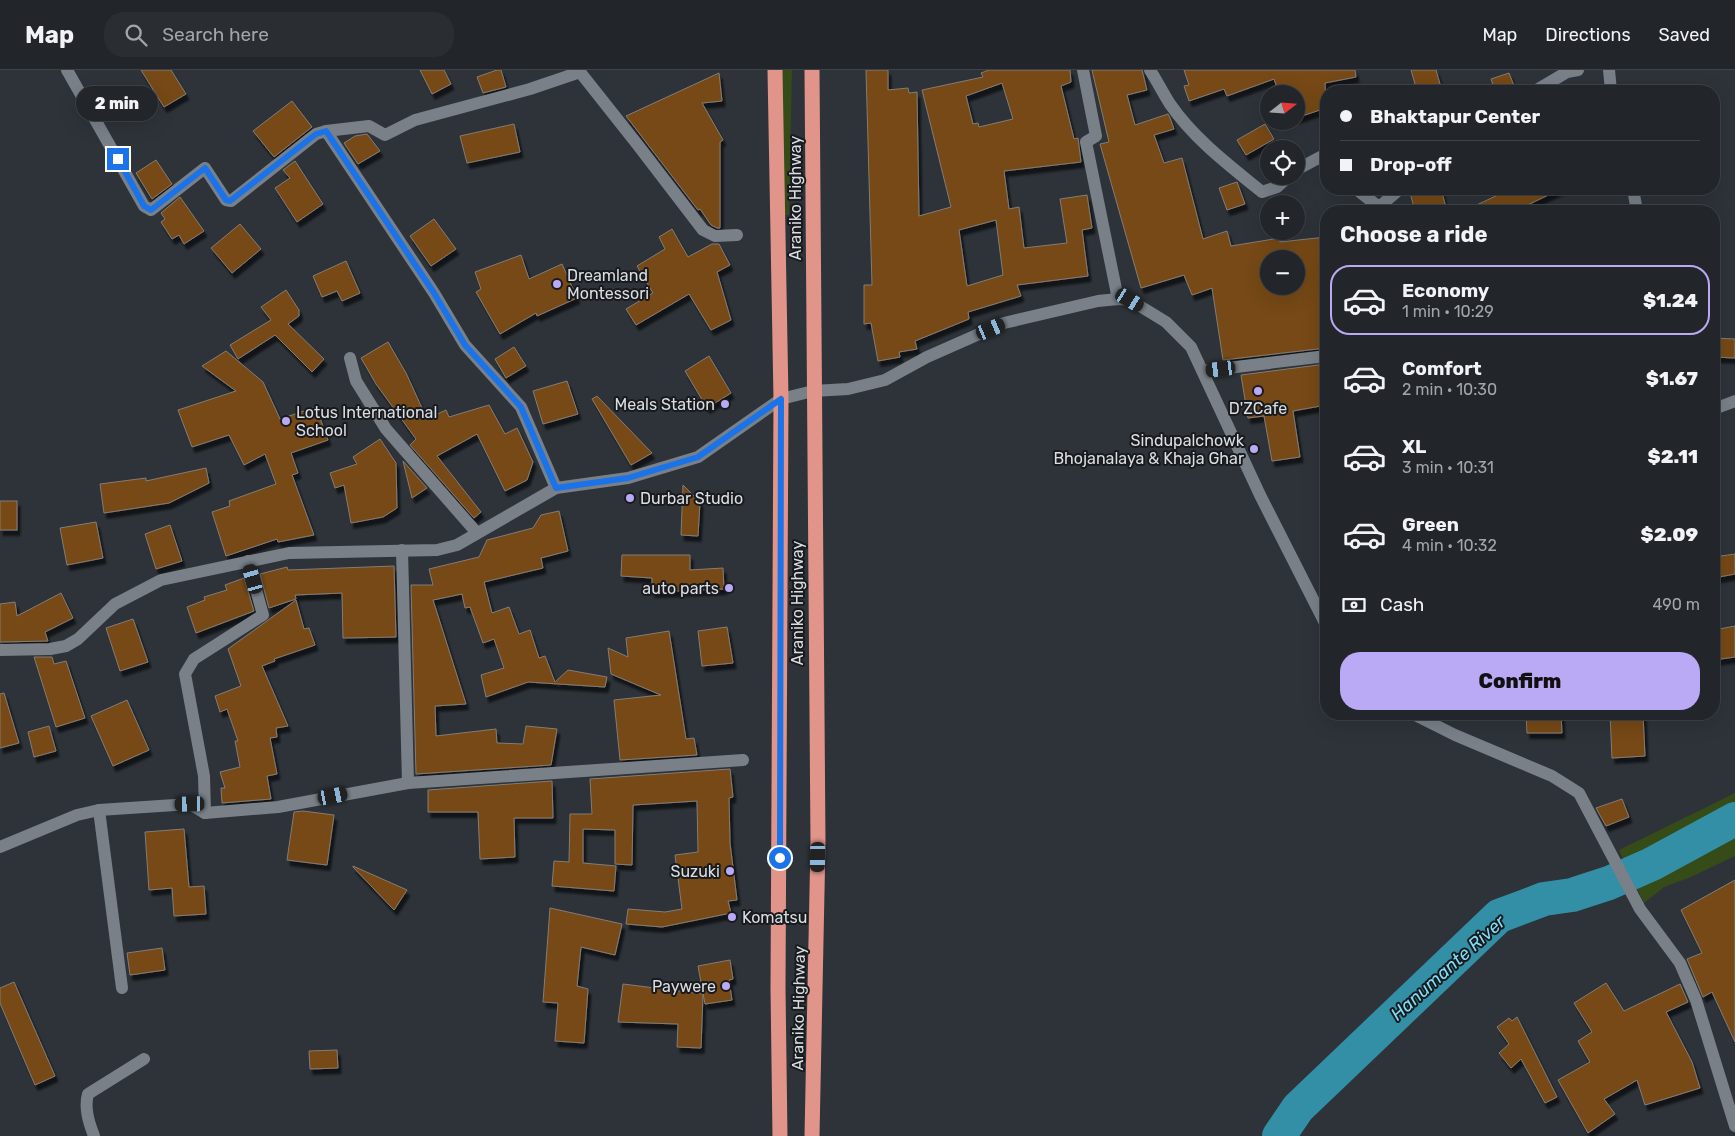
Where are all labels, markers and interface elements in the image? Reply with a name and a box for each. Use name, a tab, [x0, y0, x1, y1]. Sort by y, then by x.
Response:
search box	[104, 12, 454, 57]
text: Map	[25, 21, 74, 49]
icon: search	[122, 21, 150, 49]
text: Search here	[162, 23, 269, 46]
text: Map	[1482, 24, 1517, 46]
text: Directions	[1545, 24, 1631, 46]
text: Saved	[1659, 24, 1710, 46]
north arrow	[1260, 85, 1305, 130]
map controls	[1260, 85, 1305, 295]
callout: 2 min	[77, 87, 159, 122]
text: 2 min	[95, 94, 139, 113]
text: Bhaktapur Center	[1370, 105, 1540, 128]
street label: Araniko Highway	[786, 136, 805, 260]
button: locate	[1260, 140, 1305, 185]
route end	[107, 148, 129, 170]
text: Drop-off	[1370, 153, 1452, 176]
button: +	[1260, 195, 1305, 240]
text: Choose a ride	[1340, 221, 1487, 248]
button: −	[1260, 250, 1305, 295]
place label: Dreamland Montessori	[567, 266, 649, 303]
marker: Dreamland Montessori	[551, 278, 563, 290]
icon: car	[1342, 278, 1387, 323]
text: Economy	[1402, 279, 1489, 302]
car	[1113, 286, 1146, 314]
text: $1.24	[1643, 289, 1698, 312]
text: 1 min · 10:29	[1402, 302, 1494, 321]
car	[974, 316, 1007, 342]
icon: car	[1342, 356, 1387, 401]
text: Comfort	[1402, 357, 1482, 380]
car	[1205, 360, 1236, 378]
text: $1.67	[1646, 367, 1698, 390]
text: 2 min · 10:30	[1402, 380, 1497, 399]
marker: D'ZCafe	[1252, 385, 1264, 397]
place label: Meals Station	[615, 395, 715, 414]
marker: Meals Station	[719, 398, 731, 410]
place label: D'ZCafe	[1229, 399, 1287, 418]
place label: Lotus International School	[296, 403, 437, 440]
marker: Lotus International School	[280, 415, 292, 427]
place label: Sindupalchowk Bhojanalaya & Khaja Ghar	[1053, 431, 1245, 468]
icon: car	[1342, 434, 1387, 479]
text: XL	[1402, 435, 1426, 458]
marker: Sindupalchowk Bhojanalaya & Khaja Ghar	[1248, 443, 1260, 455]
text: $2.11	[1648, 445, 1698, 468]
text: 3 min · 10:31	[1402, 458, 1494, 477]
place label: Durbar Studio	[640, 489, 743, 508]
marker: Durbar Studio	[624, 492, 636, 504]
icon: car	[1342, 512, 1387, 557]
text: Green	[1402, 513, 1459, 536]
text: $2.09	[1641, 523, 1698, 546]
text: 4 min · 10:32	[1402, 536, 1497, 555]
street label: Araniko Highway	[788, 541, 807, 665]
car	[241, 563, 264, 595]
place label: auto parts	[642, 579, 719, 598]
marker: auto parts	[723, 582, 735, 594]
icon: cash	[1340, 591, 1368, 619]
text: Cash	[1380, 593, 1424, 616]
text: 490 m	[1652, 595, 1700, 614]
button: Confirm	[1340, 652, 1700, 710]
car	[316, 786, 349, 806]
car	[174, 796, 205, 812]
car	[810, 842, 825, 872]
route start	[769, 847, 791, 869]
place label: Suzuki	[671, 862, 720, 881]
marker: Suzuki	[724, 865, 736, 877]
place label: Komatsu	[742, 908, 807, 927]
water label: Hanumante River	[1386, 910, 1511, 1025]
marker: Komatsu	[726, 911, 738, 923]
street label: Araniko Highway	[788, 945, 809, 1070]
place label: Paywere	[652, 977, 716, 996]
marker: Paywere	[720, 980, 732, 992]

